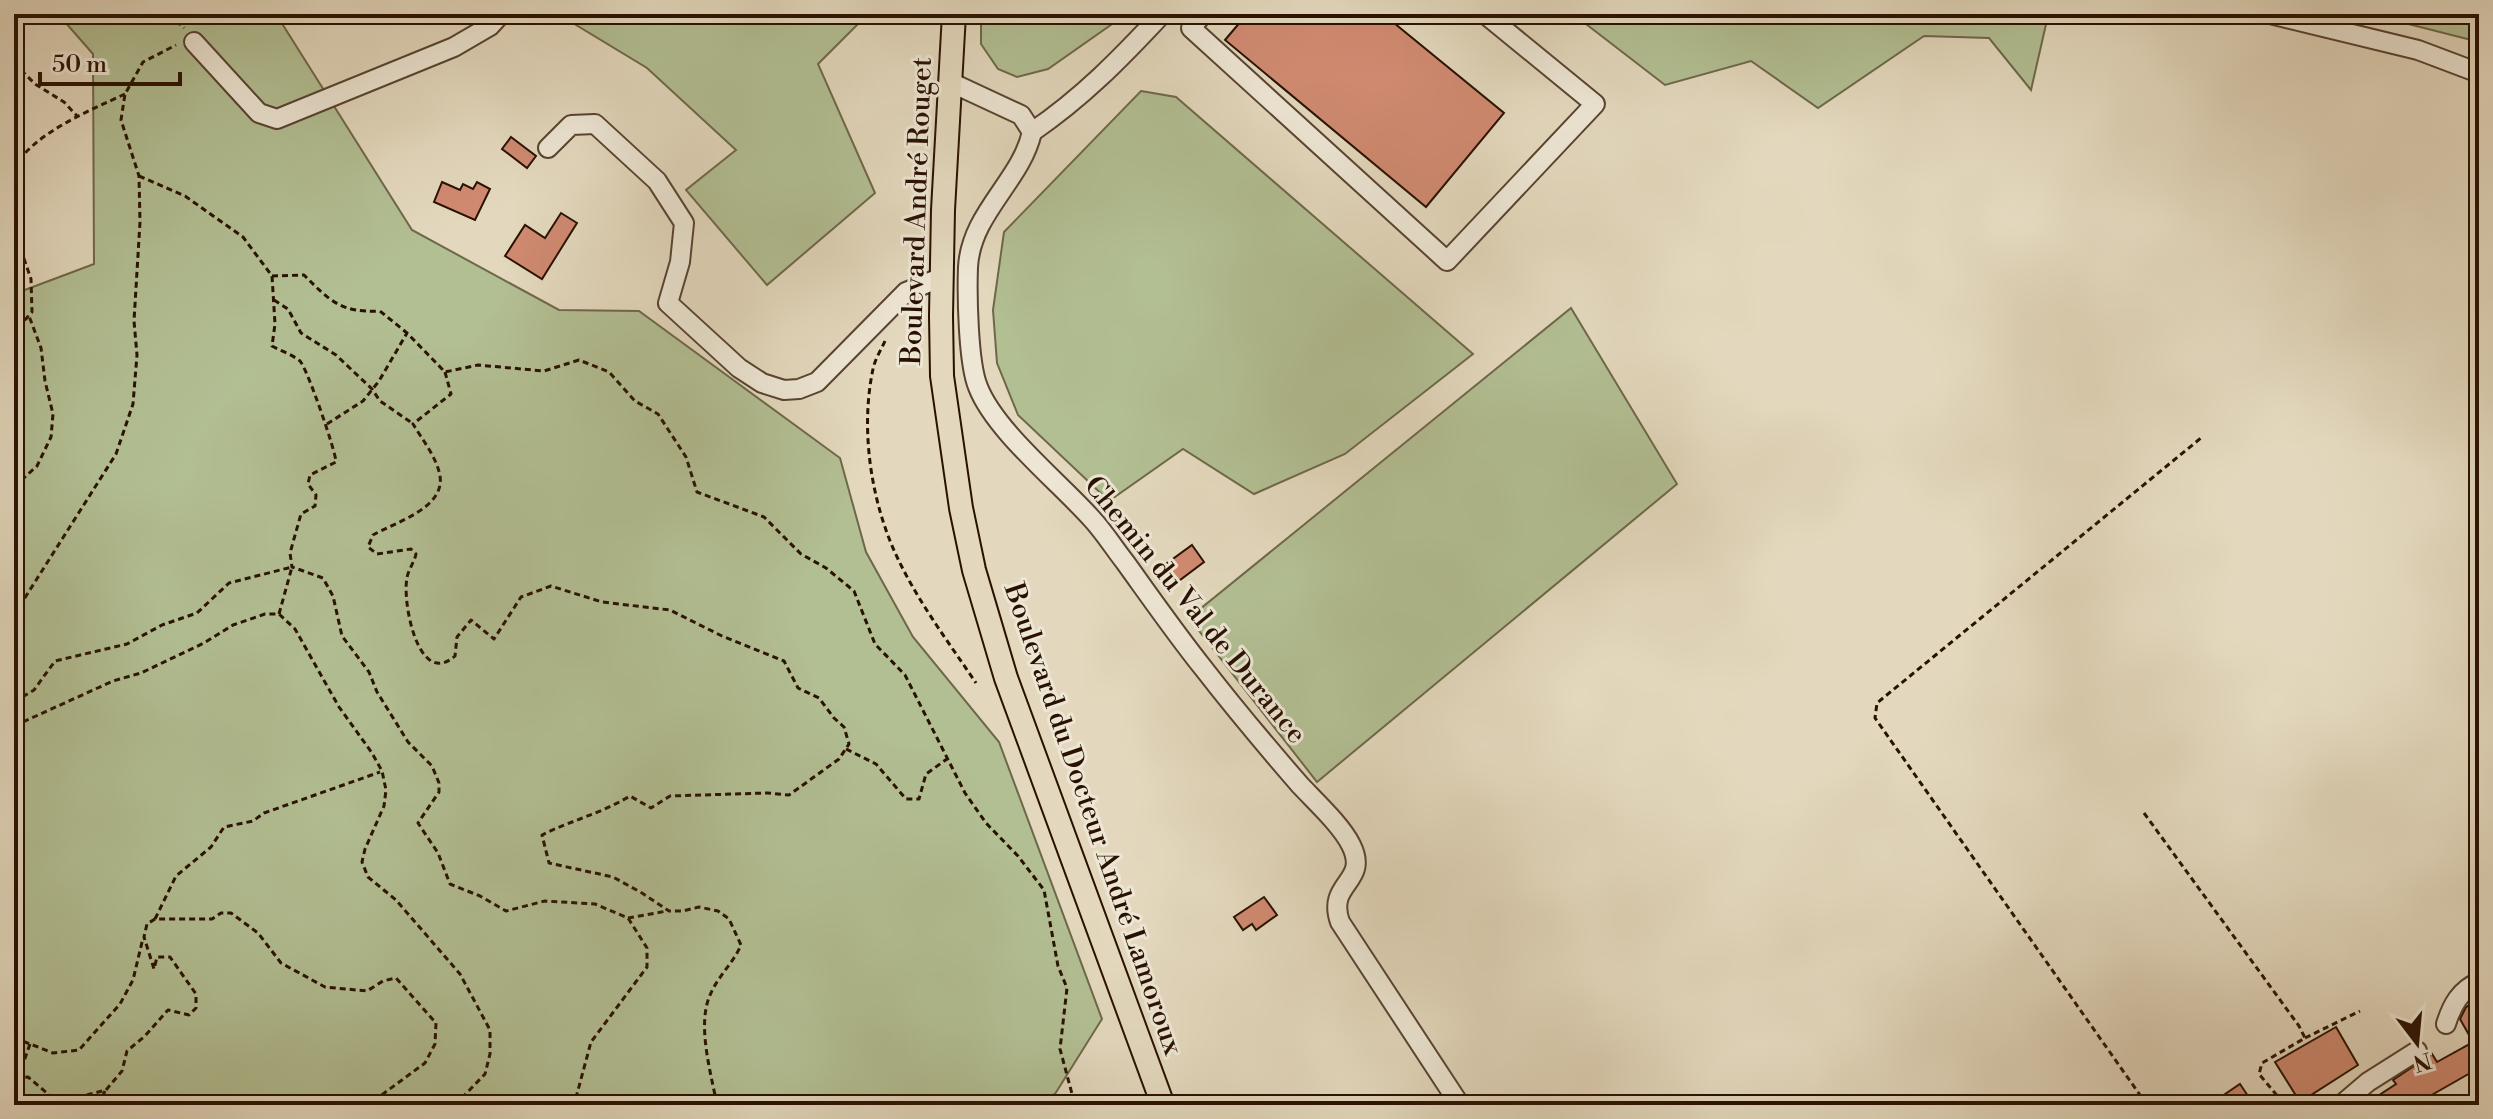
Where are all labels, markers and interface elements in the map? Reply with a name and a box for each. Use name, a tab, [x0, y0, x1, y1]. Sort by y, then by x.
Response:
scale bar	[40, 36, 180, 86]
text: 50 m	[52, 50, 107, 80]
street label: Boulevard André Rouget	[894, 56, 940, 366]
street label: Chemin du Val de Durance	[1076, 469, 1314, 751]
street label: Boulevard du Docteur André Lamoroux	[995, 578, 1191, 1060]
north arrow	[2377, 1003, 2457, 1083]
text: N	[2409, 1045, 2434, 1076]

